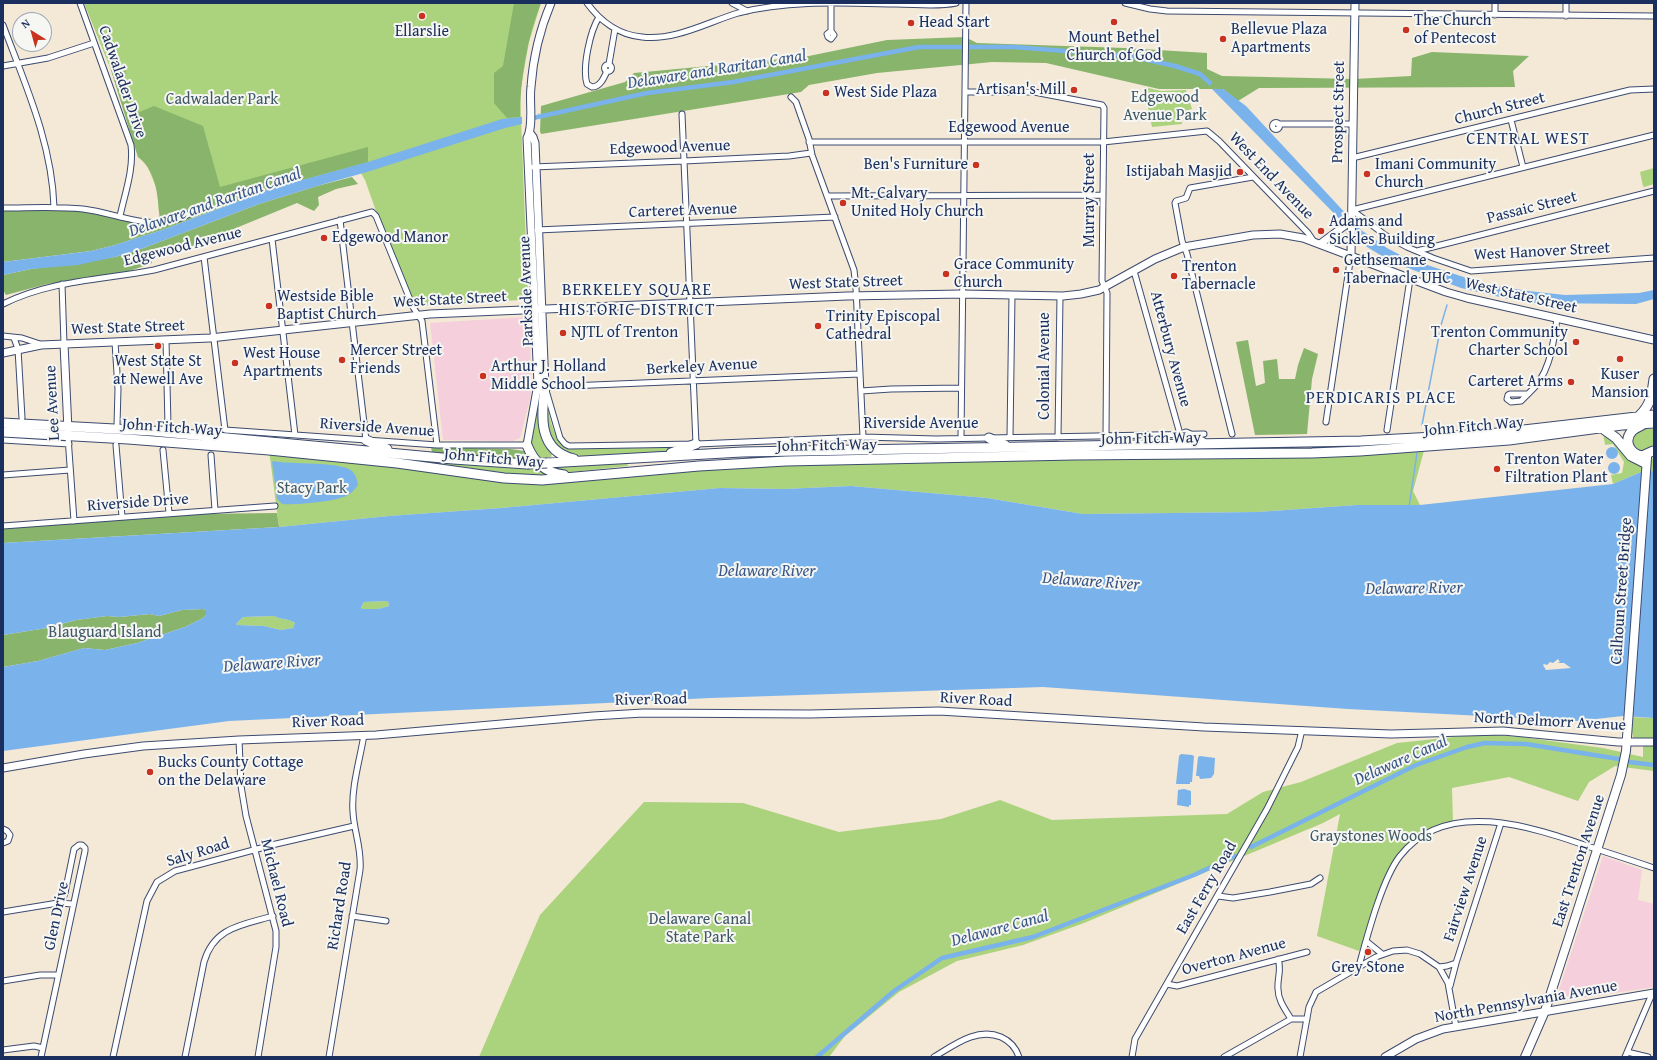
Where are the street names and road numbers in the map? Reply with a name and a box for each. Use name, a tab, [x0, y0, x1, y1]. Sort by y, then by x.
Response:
street label: Cadwalader Drive	[94, 23, 150, 141]
street label: Prospect Street	[1329, 61, 1349, 163]
street label: Church Street	[1453, 88, 1547, 130]
street label: Edgewood Avenue	[949, 118, 1069, 138]
street label: West End Avenue	[1224, 128, 1318, 224]
street label: Edgewood Avenue	[609, 136, 731, 160]
street label: Murray Street	[1080, 153, 1100, 247]
street label: Passaic Street	[1485, 188, 1579, 228]
street label: Carteret Avenue	[629, 200, 737, 222]
street label: Edgewood Avenue	[122, 223, 244, 271]
street label: Parkside Avenue	[515, 235, 539, 347]
street label: West Hanover Street	[1473, 239, 1611, 265]
street label: West State Street	[789, 271, 903, 295]
street label: West State Street	[1463, 274, 1579, 318]
street label: West State Street	[392, 287, 508, 313]
street label: Atterbury Avenue	[1145, 289, 1195, 409]
street label: Colonial Avenue	[1035, 312, 1055, 420]
street label: West State Street	[71, 316, 185, 340]
street label: Berkeley Avenue	[646, 355, 758, 379]
street label: Lee Avenue	[41, 365, 65, 441]
street label: John Fitch Way	[1423, 413, 1525, 441]
street label: Riverside Avenue	[319, 414, 435, 442]
street label: Riverside Avenue	[864, 414, 978, 434]
street label: John Fitch Way	[121, 415, 223, 441]
street label: John Fitch Way	[1101, 429, 1201, 449]
street label: John Fitch Way	[777, 436, 877, 456]
street label: John Fitch Way	[443, 445, 545, 473]
street label: Riverside Drive	[87, 490, 189, 516]
street label: Calhoun Street Bridge	[1607, 517, 1637, 665]
street label: River Road	[939, 689, 1013, 711]
street label: River Road	[615, 690, 687, 710]
street label: North Delmorr Avenue	[1474, 708, 1626, 736]
street label: River Road	[291, 711, 365, 733]
street label: East Trenton Avenue	[1548, 792, 1610, 930]
street label: Saly Road	[164, 834, 232, 872]
street label: Fairview Avenue	[1440, 834, 1492, 944]
street label: Michael Road	[256, 837, 296, 929]
street label: East Ferry Road	[1173, 838, 1241, 938]
street label: Richard Road	[324, 861, 356, 951]
street label: Glen Drive	[40, 880, 74, 952]
street label: Overton Avenue	[1180, 934, 1288, 980]
street label: North Pennsylvania Avenue	[1433, 976, 1619, 1028]

